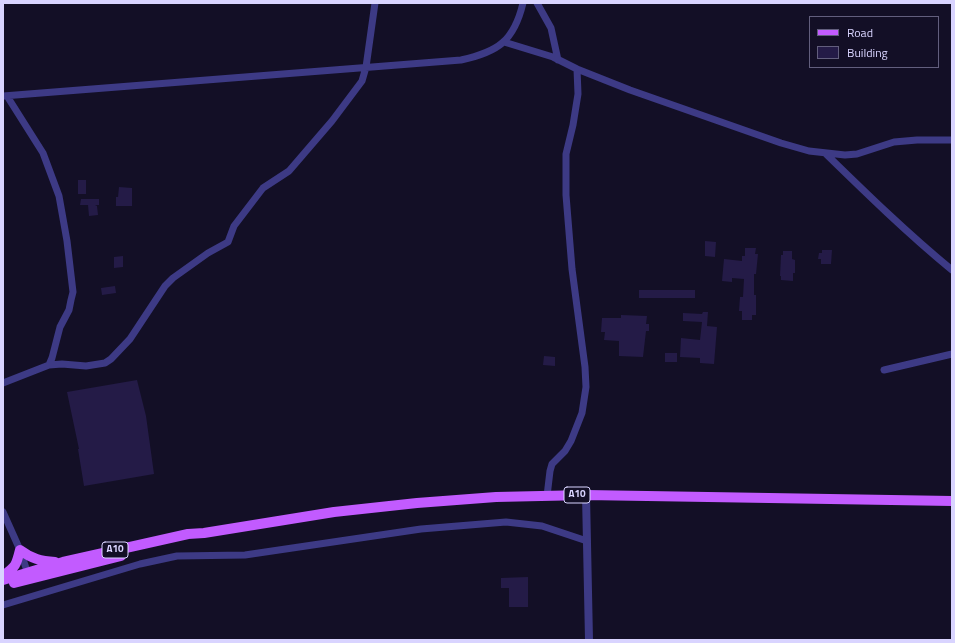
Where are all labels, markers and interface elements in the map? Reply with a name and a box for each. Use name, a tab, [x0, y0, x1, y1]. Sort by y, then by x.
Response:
legend	[809, 16, 939, 68]
text: Road	[847, 23, 873, 42]
text: Building	[847, 43, 888, 62]
road number: A10	[564, 487, 590, 503]
road number: A10	[102, 542, 128, 558]

